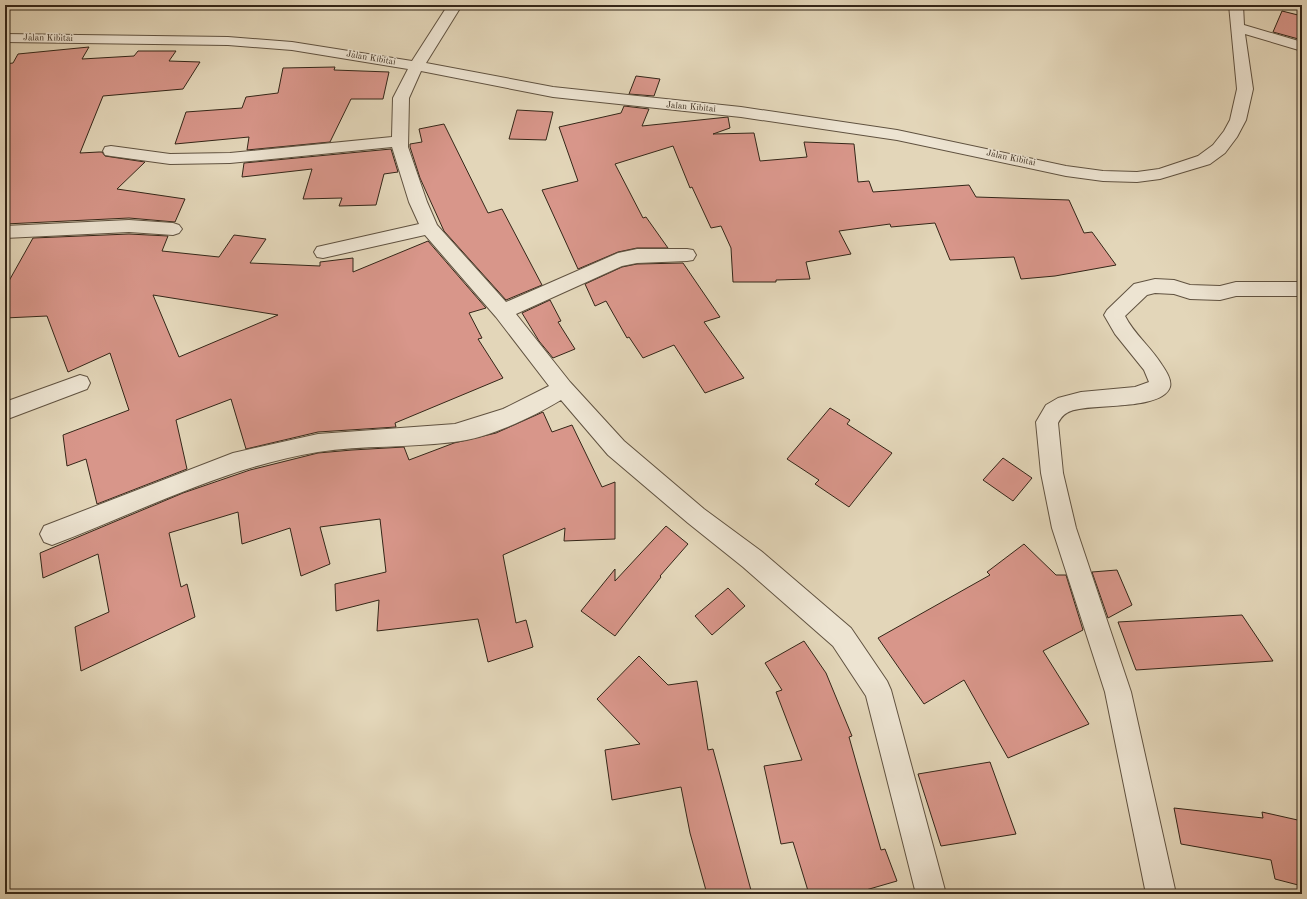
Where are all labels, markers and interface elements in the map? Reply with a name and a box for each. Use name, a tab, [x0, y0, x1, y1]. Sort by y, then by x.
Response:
street label: Jalan Kibitai	[23, 33, 74, 43]
street label: Jalan Kibitai	[346, 49, 397, 67]
street label: Jalan Kibitai	[666, 100, 717, 114]
street label: Jalan Kibitai	[986, 148, 1037, 168]

